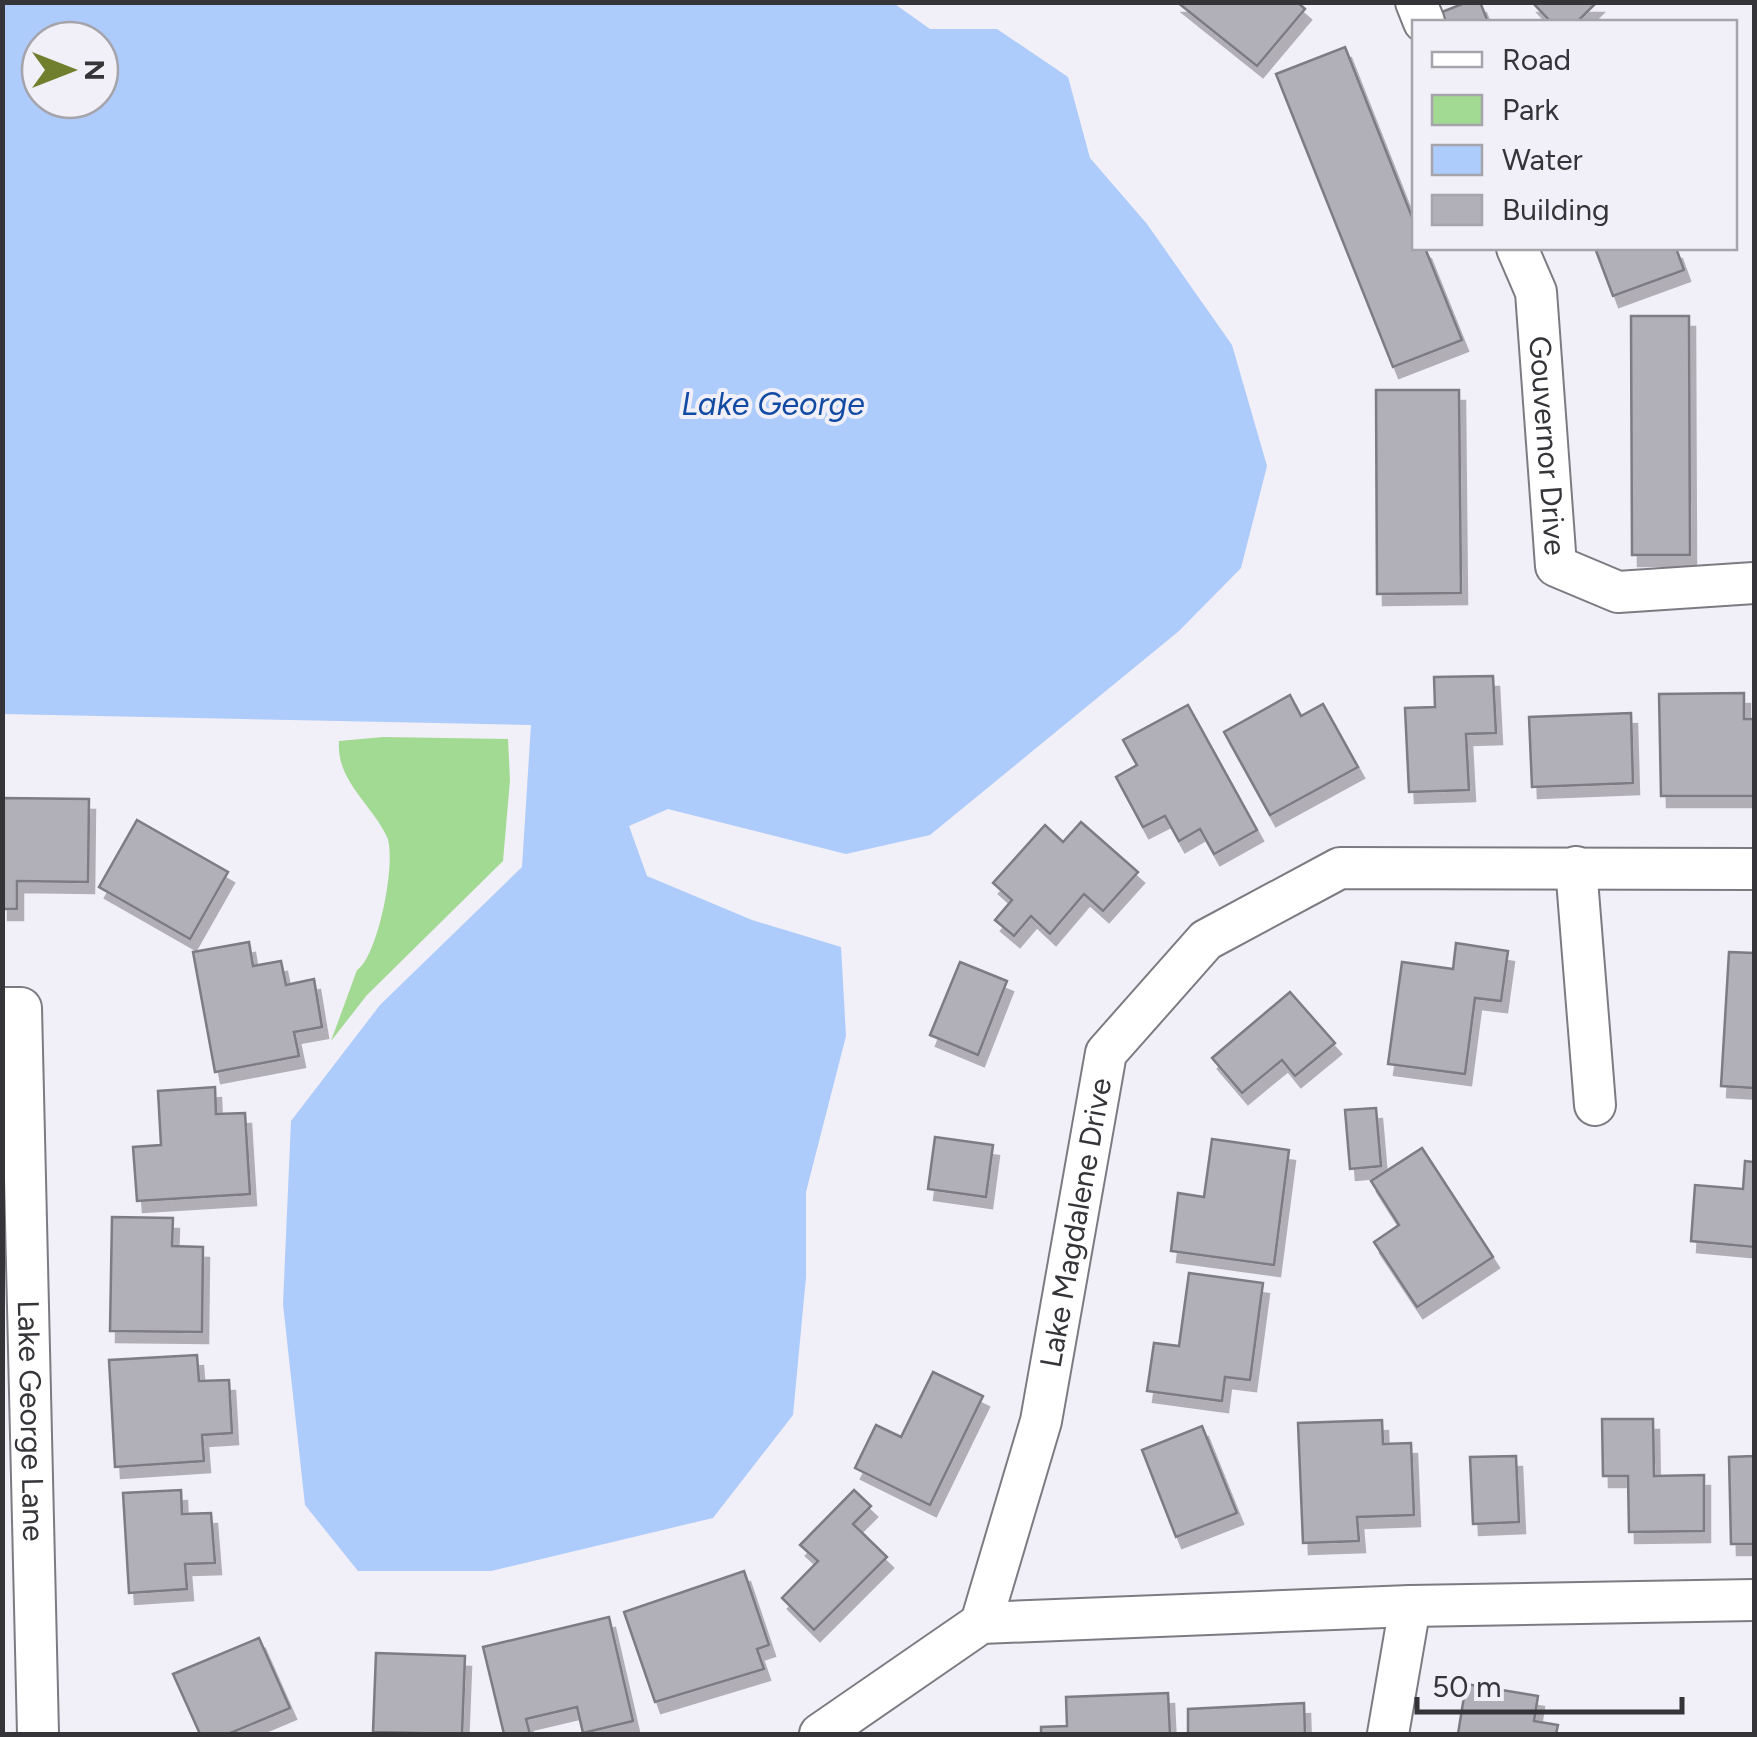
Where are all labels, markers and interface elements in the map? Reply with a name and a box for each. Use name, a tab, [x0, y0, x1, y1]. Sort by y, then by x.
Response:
north arrow	[20, 20, 120, 120]
legend	[1412, 20, 1737, 250]
text: Road	[1502, 41, 1571, 78]
text: N	[78, 59, 112, 81]
text: Park	[1502, 91, 1560, 128]
text: Water	[1502, 141, 1583, 178]
text: Building	[1502, 191, 1610, 228]
street label: Gouvernor Drive	[1521, 335, 1574, 557]
water label: Lake George	[681, 385, 865, 423]
street label: Lake Magdalene Drive	[1032, 1075, 1119, 1370]
street label: Lake George Lane	[10, 1300, 52, 1542]
scale bar	[1417, 1652, 1682, 1714]
text: 50 m	[1432, 1668, 1501, 1705]

